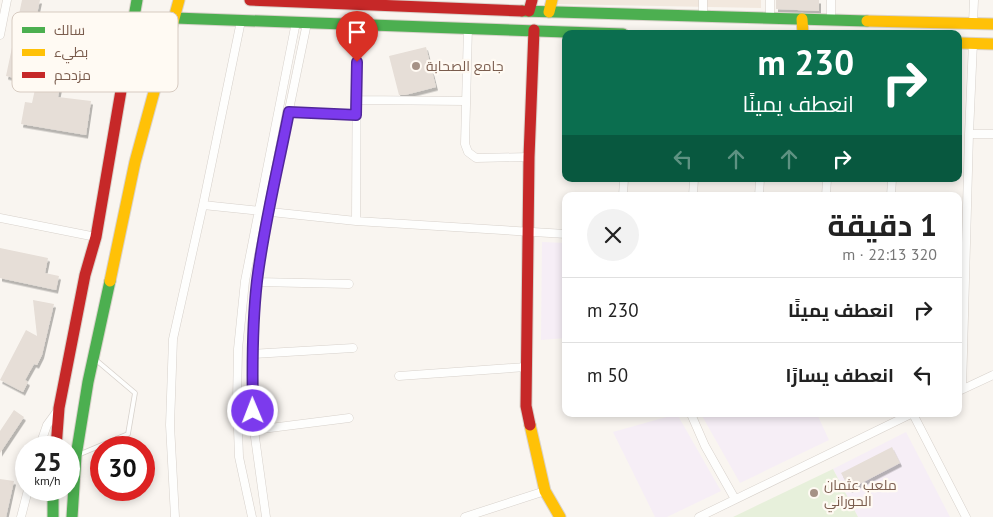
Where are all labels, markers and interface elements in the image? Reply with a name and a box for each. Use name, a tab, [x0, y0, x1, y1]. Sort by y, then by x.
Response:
pin	[336, 11, 378, 62]
legend	[12, 12, 178, 92]
icon: arrive	[343, 18, 371, 46]
text: سالك	[54, 21, 85, 39]
text: 230 m	[757, 39, 854, 85]
text: بطيء	[54, 43, 88, 64]
icon: right	[872, 50, 937, 115]
place label: جامع الصحابة	[426, 57, 503, 75]
marker: جامع الصحابة	[410, 60, 422, 72]
text: مزدحم	[54, 66, 91, 85]
text: انعطف يمينًا	[743, 90, 854, 118]
icon: left	[669, 145, 697, 173]
icon: ahead	[722, 145, 750, 173]
icon: ahead	[775, 145, 803, 173]
icon: right	[828, 145, 856, 173]
text: 1 دقيقة	[828, 205, 937, 244]
button: close	[587, 209, 639, 261]
text: 320 m · 22:13	[842, 244, 937, 264]
icon: right	[909, 296, 937, 324]
text: 230 m	[587, 298, 639, 322]
text: انعطف يمينًا	[788, 298, 894, 322]
icon: left	[909, 361, 937, 389]
text: 50 m	[587, 363, 628, 387]
text: انعطف يسارًا	[786, 363, 894, 387]
position arrow	[226, 384, 278, 436]
speed limit sign: 30	[90, 436, 155, 501]
text: 25	[33, 446, 62, 478]
text: km/h	[34, 473, 61, 488]
place label: ملعب عثمان الحوراني	[824, 476, 897, 513]
marker: ملعب عثمان الحوراني	[808, 487, 820, 499]

